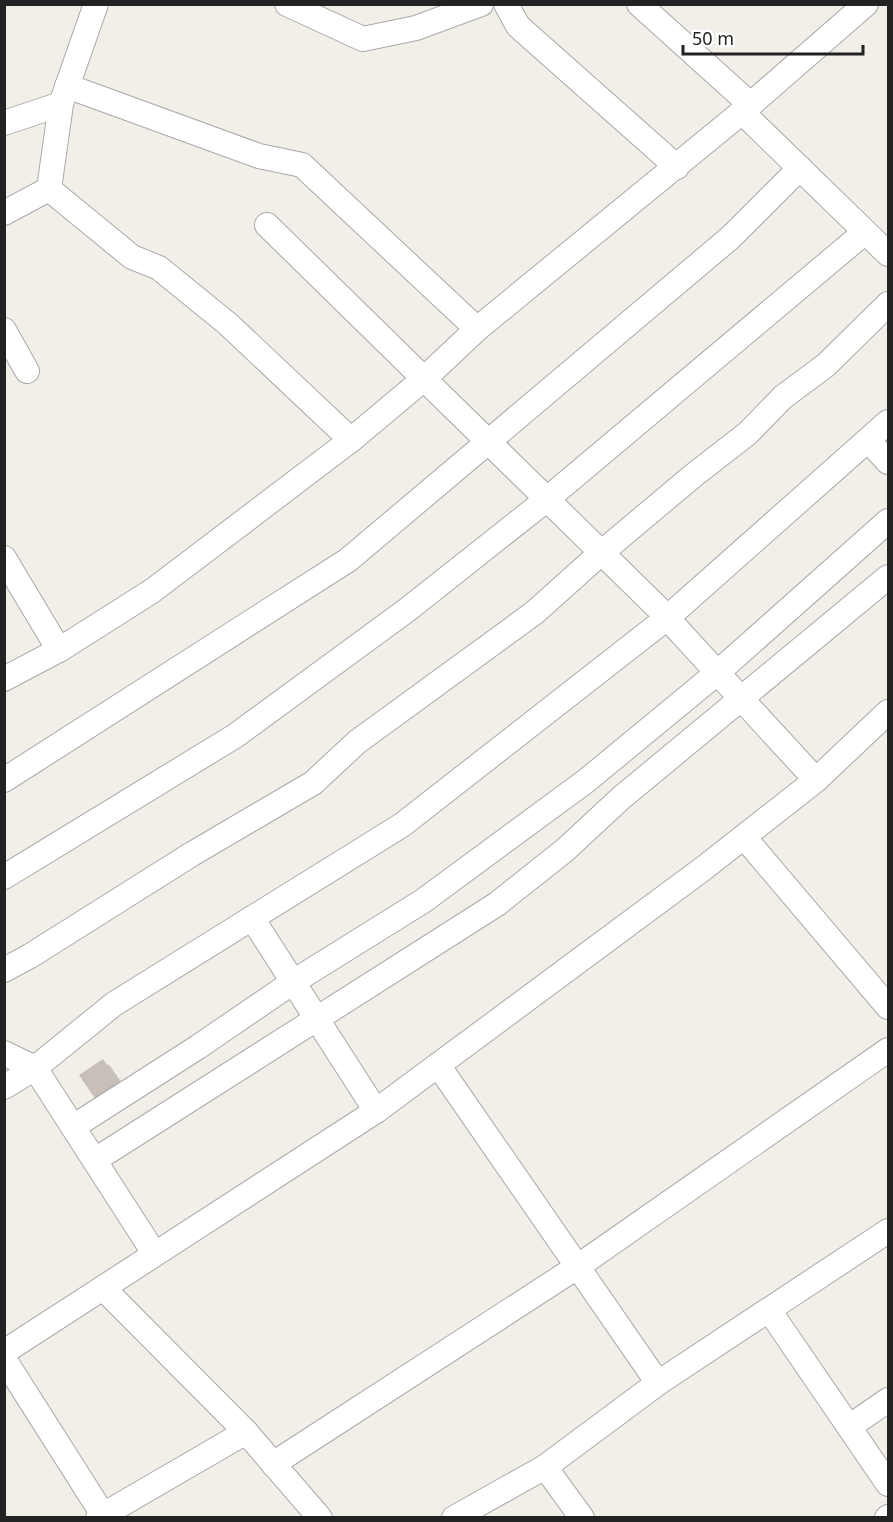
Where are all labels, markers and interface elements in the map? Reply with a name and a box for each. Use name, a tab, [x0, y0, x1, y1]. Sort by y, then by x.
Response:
scale bar	[683, 18, 863, 56]
text: 50 m	[692, 26, 734, 50]

